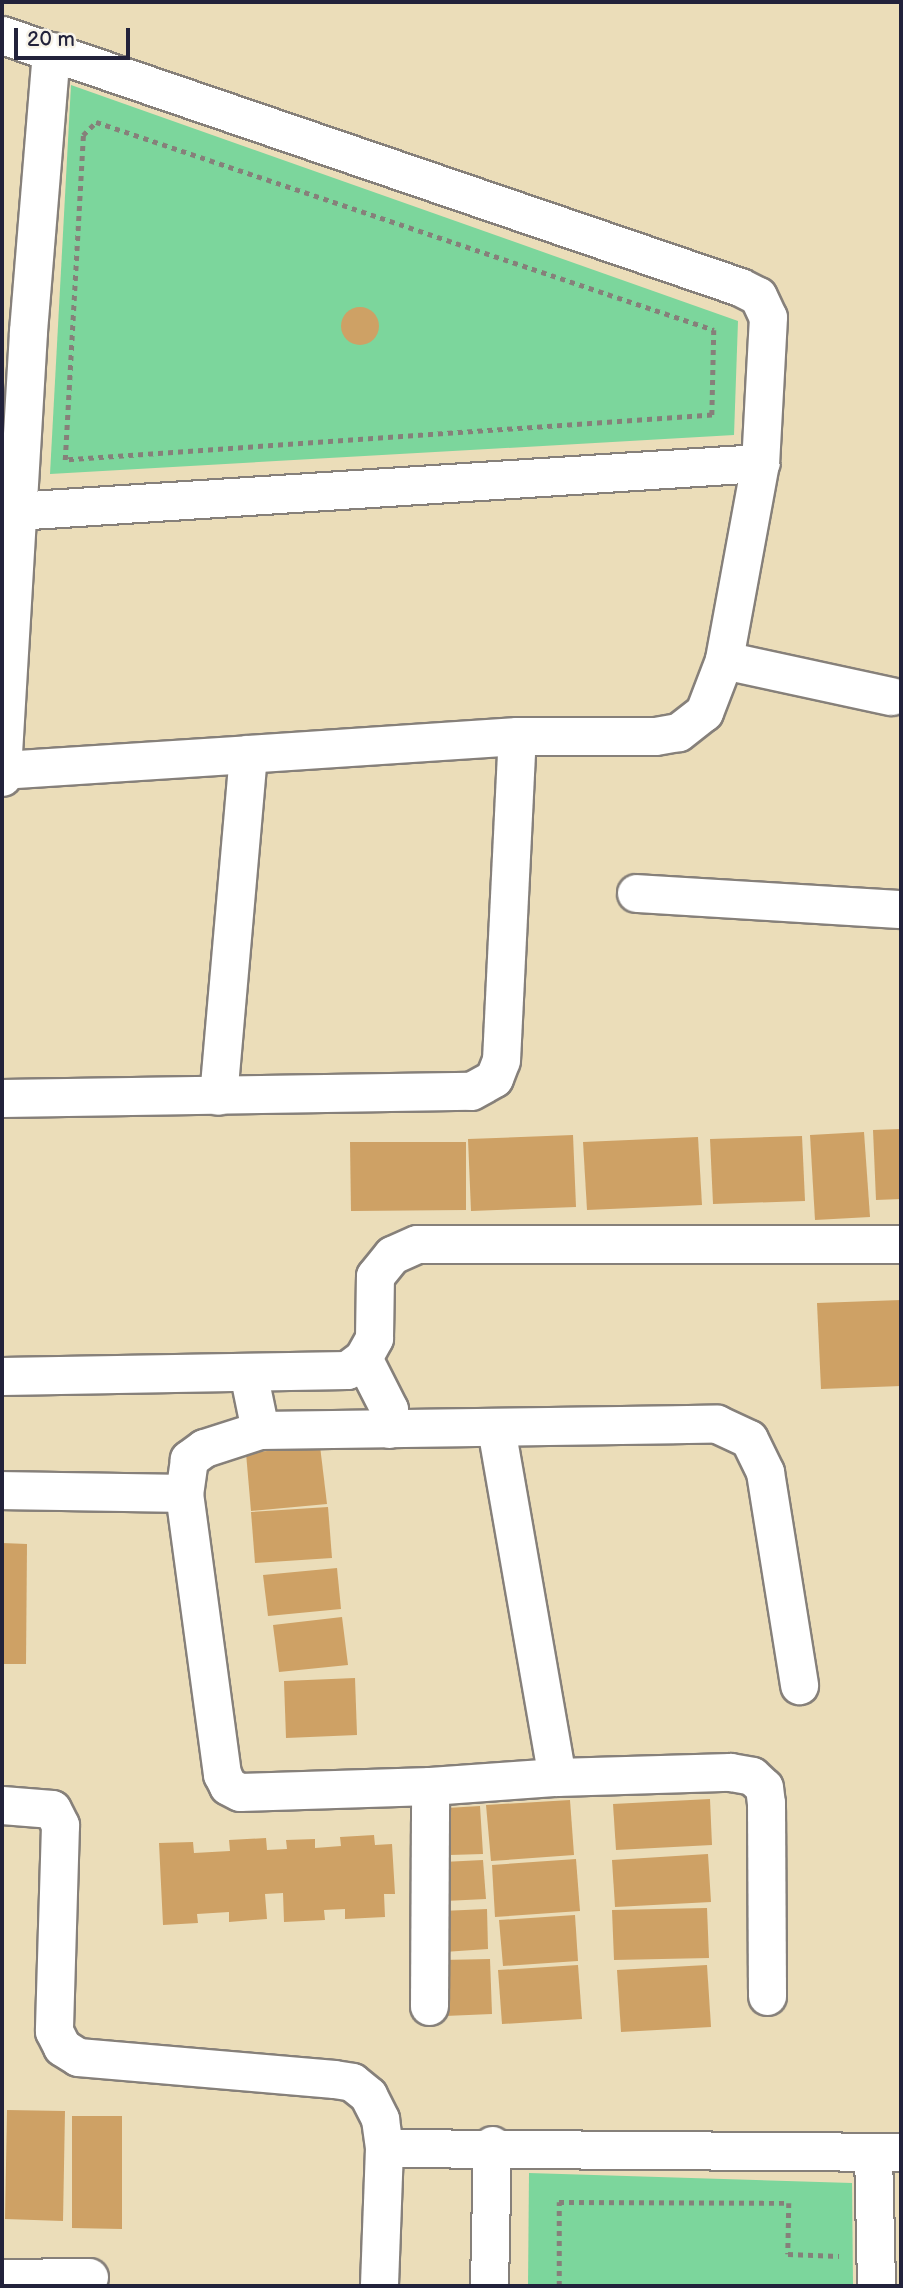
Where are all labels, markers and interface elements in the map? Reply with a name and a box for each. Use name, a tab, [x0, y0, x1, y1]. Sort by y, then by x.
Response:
scale bar	[18, 14, 133, 58]
text: 20 m	[27, 27, 75, 52]

